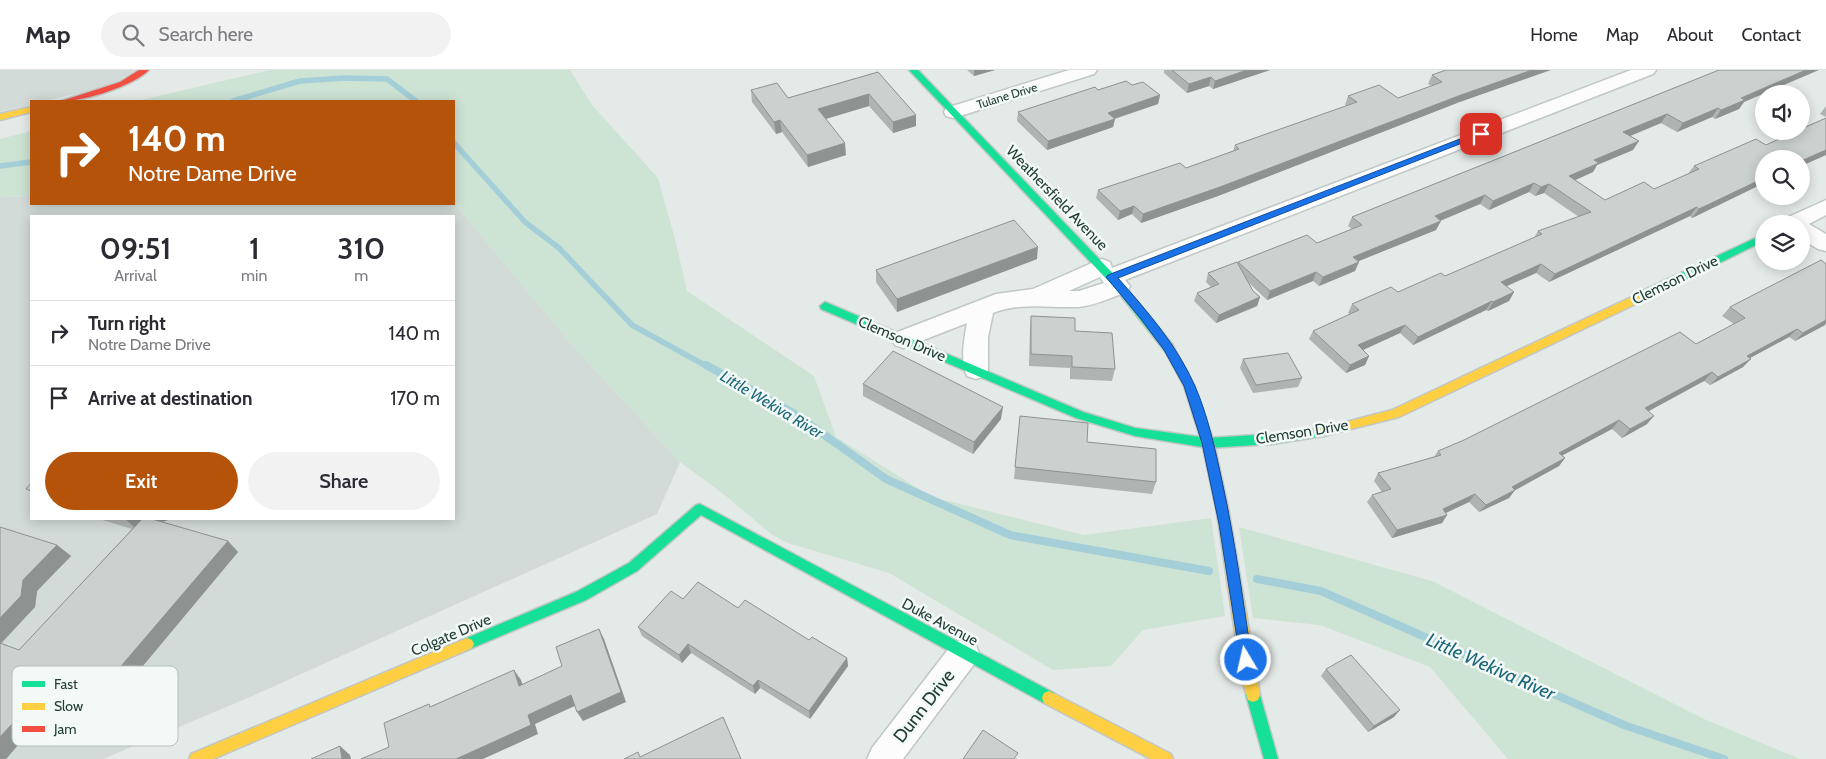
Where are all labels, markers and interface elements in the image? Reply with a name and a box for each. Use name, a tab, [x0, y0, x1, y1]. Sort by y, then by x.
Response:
search box	[101, 12, 451, 57]
text: Map	[25, 20, 71, 49]
icon: search	[119, 21, 147, 49]
text: Search here	[159, 23, 253, 46]
text: Home	[1530, 24, 1578, 46]
text: Map	[1606, 24, 1639, 46]
text: About	[1667, 24, 1713, 46]
text: Contact	[1741, 24, 1801, 46]
street label: Tulane Drive	[975, 79, 1039, 112]
map controls	[1755, 85, 1810, 270]
button: sound	[1755, 85, 1810, 140]
pin	[1460, 113, 1502, 155]
text: 140 m	[128, 117, 226, 160]
icon: right	[45, 120, 110, 185]
icon: arrive	[1467, 120, 1495, 148]
street label: Weathersfield Avenue	[1002, 142, 1112, 254]
button: search	[1755, 150, 1810, 205]
text: Notre Dame Drive	[128, 160, 297, 187]
button: layers	[1755, 215, 1810, 270]
text: 09:51	[100, 230, 171, 267]
text: 1	[249, 230, 259, 267]
text: 310	[337, 230, 385, 267]
street label: Clemson Drive	[1629, 251, 1721, 309]
text: Arrival	[114, 266, 157, 285]
text: min	[241, 266, 267, 285]
text: m	[354, 266, 368, 285]
text: Turn right	[88, 312, 166, 335]
street label: Clemson Drive	[855, 312, 949, 366]
icon: right	[45, 319, 73, 347]
text: 140 m	[389, 322, 440, 345]
text: Notre Dame Drive	[88, 335, 211, 354]
water label: Little Wekiva River	[717, 366, 827, 443]
icon: arrive	[45, 384, 73, 412]
text: Arrive at destination	[88, 387, 252, 410]
text: 170 m	[390, 387, 440, 410]
street label: Clemson Drive	[1254, 416, 1350, 448]
button: Exit	[45, 452, 238, 510]
button: Share	[248, 452, 440, 510]
street label: Duke Avenue	[899, 594, 981, 650]
street label: Colgate Drive	[408, 610, 494, 660]
water label: Little Wekiva River	[1423, 628, 1560, 706]
position arrow	[1219, 633, 1271, 685]
street label: Dunn Drive	[889, 665, 959, 747]
legend	[12, 666, 178, 746]
text: Fast	[54, 675, 78, 693]
text: Slow	[54, 697, 83, 715]
text: Jam	[53, 720, 76, 738]

